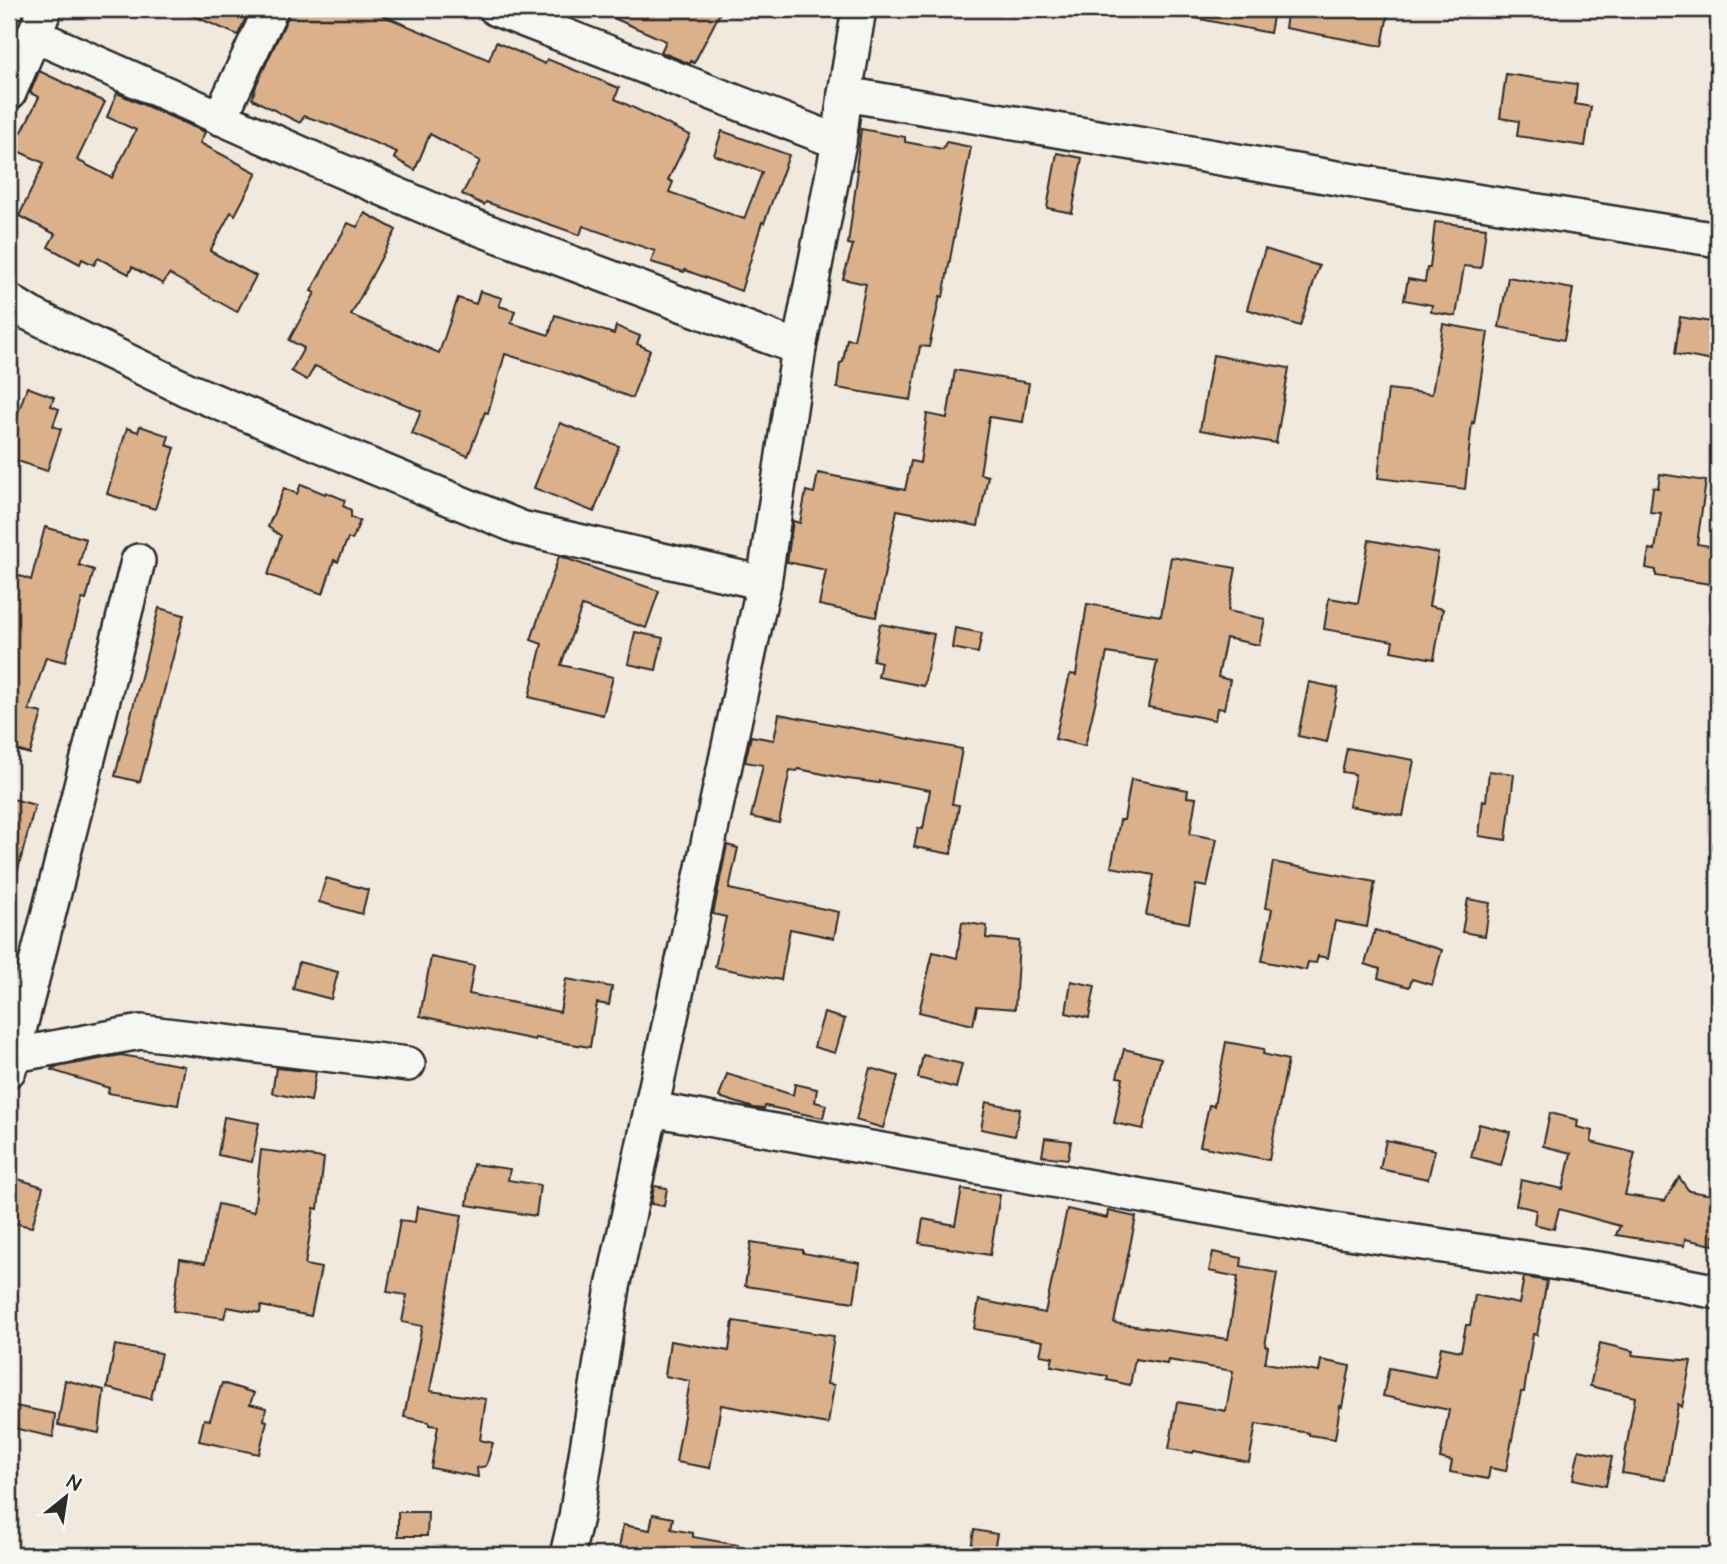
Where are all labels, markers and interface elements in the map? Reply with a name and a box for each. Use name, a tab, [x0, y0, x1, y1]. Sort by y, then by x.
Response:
north arrow	[32, 1462, 102, 1532]
text: N	[62, 1469, 86, 1498]

